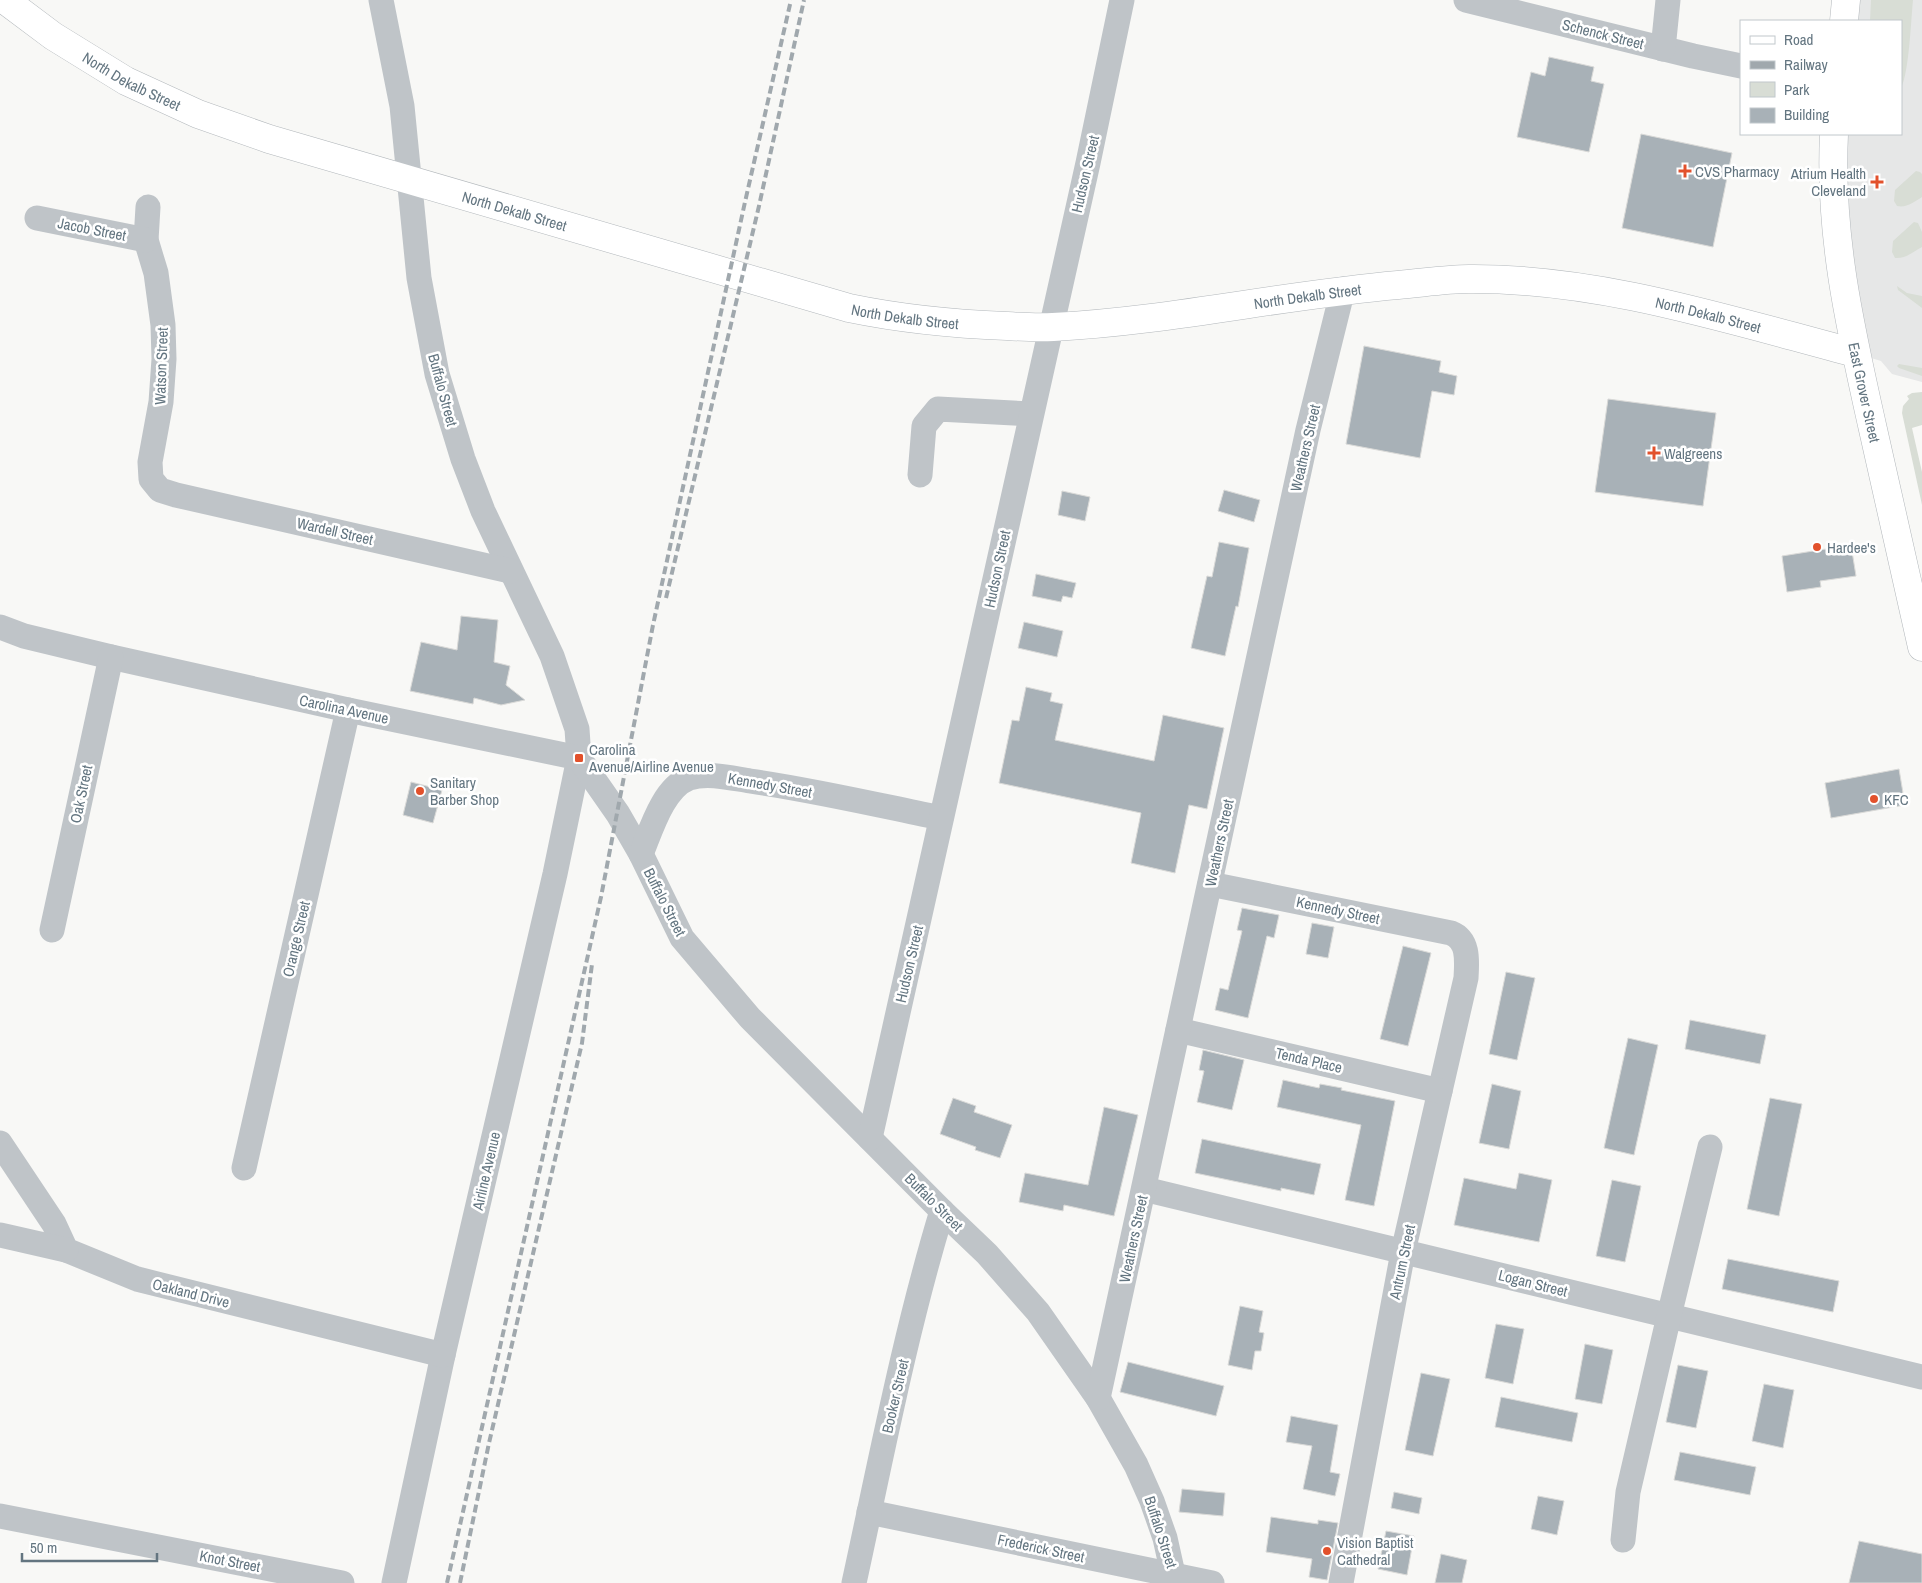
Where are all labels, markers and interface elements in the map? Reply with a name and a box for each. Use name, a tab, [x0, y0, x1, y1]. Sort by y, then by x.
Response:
street label: Schenck Street	[1560, 14, 1647, 54]
legend	[1740, 20, 1902, 135]
text: Road	[1784, 29, 1813, 50]
street label: North Dekalb Street	[79, 46, 185, 115]
text: Railway	[1784, 54, 1829, 75]
text: Park	[1784, 79, 1810, 100]
text: Building	[1784, 104, 1829, 125]
street label: Hudson Street	[1066, 133, 1104, 215]
place label: CVS Pharmacy	[1695, 161, 1780, 182]
place label: Atrium Health Cleveland	[1790, 163, 1866, 201]
marker: CVS Pharmacy	[1679, 165, 1691, 177]
marker: Atrium Health Cleveland	[1870, 175, 1884, 189]
street label: North Dekalb Street	[460, 185, 570, 236]
street label: Jacob Street	[56, 212, 128, 246]
street label: North Dekalb Street	[1252, 278, 1363, 314]
street label: North Dekalb Street	[1653, 291, 1764, 338]
street label: North Dekalb Street	[850, 298, 960, 334]
street label: Watson Street	[149, 326, 173, 405]
street label: East Grover Street	[1844, 340, 1886, 445]
street label: Buffalo Street	[423, 351, 463, 429]
street label: Weathers Street	[1285, 402, 1325, 494]
place label: Walgreens	[1664, 443, 1722, 464]
marker: Walgreens	[1648, 447, 1660, 459]
street label: Wardell Street	[295, 512, 376, 550]
street label: Hudson Street	[979, 528, 1016, 610]
place label: Hardee's	[1827, 537, 1876, 558]
marker: Hardee's	[1811, 541, 1823, 553]
street label: Carolina Avenue	[297, 689, 391, 729]
place label: Carolina Avenue/Airline Avenue	[588, 739, 714, 777]
marker: Carolina Avenue/Airline Avenue	[573, 752, 585, 764]
street label: Oak Street	[65, 762, 98, 825]
street label: Kennedy Street	[726, 767, 814, 803]
place label: Sanitary Barber Shop	[430, 772, 499, 810]
marker: Sanitary Barber Shop	[414, 785, 426, 797]
place label: KFC	[1884, 789, 1909, 810]
marker: KFC	[1868, 793, 1880, 805]
street label: Weathers Street	[1200, 797, 1239, 889]
street label: Buffalo Street	[639, 864, 691, 940]
street label: Kennedy Street	[1294, 891, 1382, 929]
street label: Orange Street	[277, 898, 315, 979]
street label: Hudson Street	[890, 923, 928, 1005]
street label: Tenda Place	[1274, 1042, 1344, 1078]
street label: Airline Avenue	[467, 1130, 505, 1213]
street label: Buffalo Street	[900, 1168, 968, 1236]
street label: Weathers Street	[1114, 1193, 1153, 1285]
street label: Antrum Street	[1384, 1222, 1420, 1302]
street label: Logan Street	[1496, 1264, 1570, 1302]
street label: Oakland Drive	[150, 1273, 232, 1313]
street label: Booker Street	[876, 1356, 914, 1435]
street label: Buffalo Street	[1140, 1493, 1183, 1571]
street label: Frederick Street	[996, 1529, 1087, 1568]
scale bar	[22, 1530, 158, 1562]
place label: Vision Baptist Cathedral	[1337, 1532, 1414, 1570]
text: 50 m	[30, 1537, 57, 1558]
street label: Knot Street	[198, 1545, 263, 1577]
marker: Vision Baptist Cathedral	[1321, 1545, 1333, 1557]

